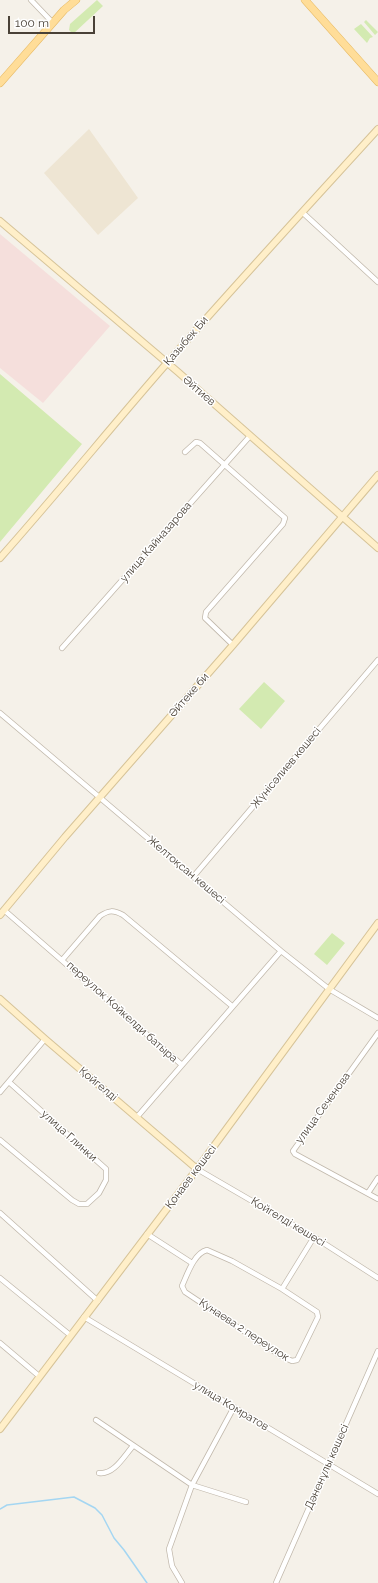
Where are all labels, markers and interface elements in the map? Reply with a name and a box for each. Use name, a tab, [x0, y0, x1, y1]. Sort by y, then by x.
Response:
scale bar	[10, 8, 97, 34]
text: 100 m	[15, 16, 49, 30]
street label: Қазыбек Би	[161, 314, 211, 368]
street label: Әйтиев	[180, 373, 218, 409]
street label: улица Кайназарова	[118, 499, 194, 585]
street label: Әйтеке би	[166, 670, 212, 720]
street label: Жүнісәлиев көшесі	[248, 725, 324, 811]
street label: Желтоқсан көшесі	[144, 834, 228, 906]
street label: переулок Койкелди батыра	[64, 959, 180, 1065]
street label: Қойгелді	[76, 1064, 120, 1104]
street label: улица Сеченова	[293, 1070, 353, 1146]
street label: улица Глинки	[38, 1107, 100, 1165]
street label: Қонаев көшесі	[163, 1142, 219, 1212]
street label: Қойгелді көшесі	[248, 1195, 328, 1249]
street label: Кунаева 2 переулок	[196, 1296, 292, 1364]
street label: улица Комратов	[191, 1378, 271, 1434]
street label: Дәненұлы көшесі	[302, 1422, 352, 1512]

